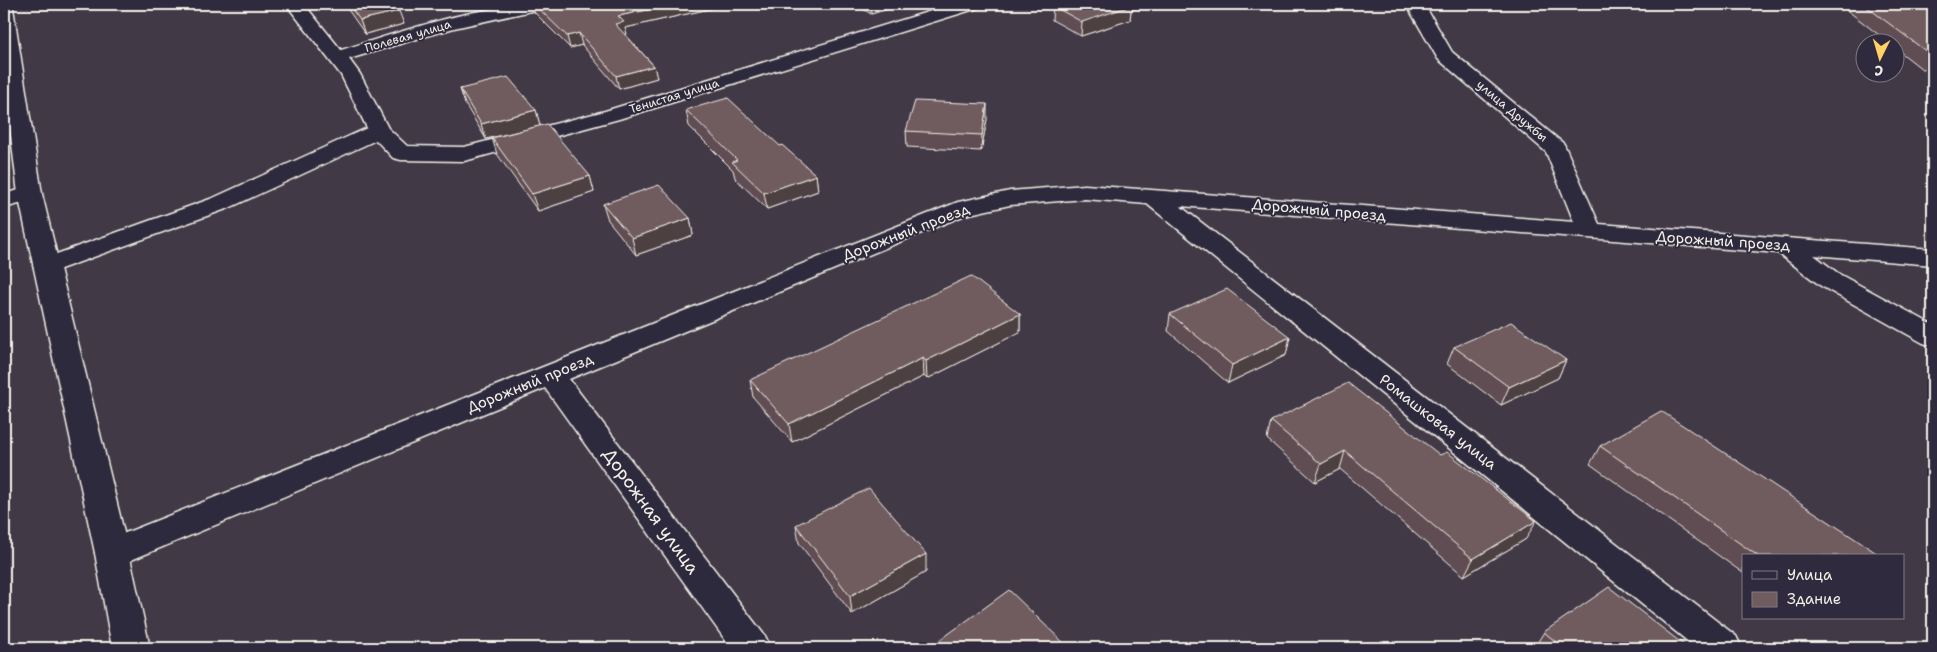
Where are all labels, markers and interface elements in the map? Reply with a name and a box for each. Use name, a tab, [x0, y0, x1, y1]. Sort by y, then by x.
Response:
street label: Полевая улица	[363, 16, 454, 56]
north arrow	[1854, 32, 1904, 82]
text: С	[1874, 62, 1884, 80]
street label: Тенистая улица	[627, 75, 721, 117]
street label: улица Дружбы	[1473, 77, 1551, 145]
street label: Дорожный проезд	[1251, 194, 1388, 226]
street label: Дорожный проезд	[839, 198, 973, 265]
street label: Дорожный проезд	[1655, 226, 1791, 256]
street label: Дорожный проезд	[464, 348, 597, 418]
street label: Ромашковая улица	[1375, 370, 1501, 475]
street label: Дорожная улица	[597, 443, 705, 579]
legend	[1742, 554, 1904, 620]
text: Улица	[1787, 565, 1833, 585]
text: Здание	[1787, 589, 1841, 609]

